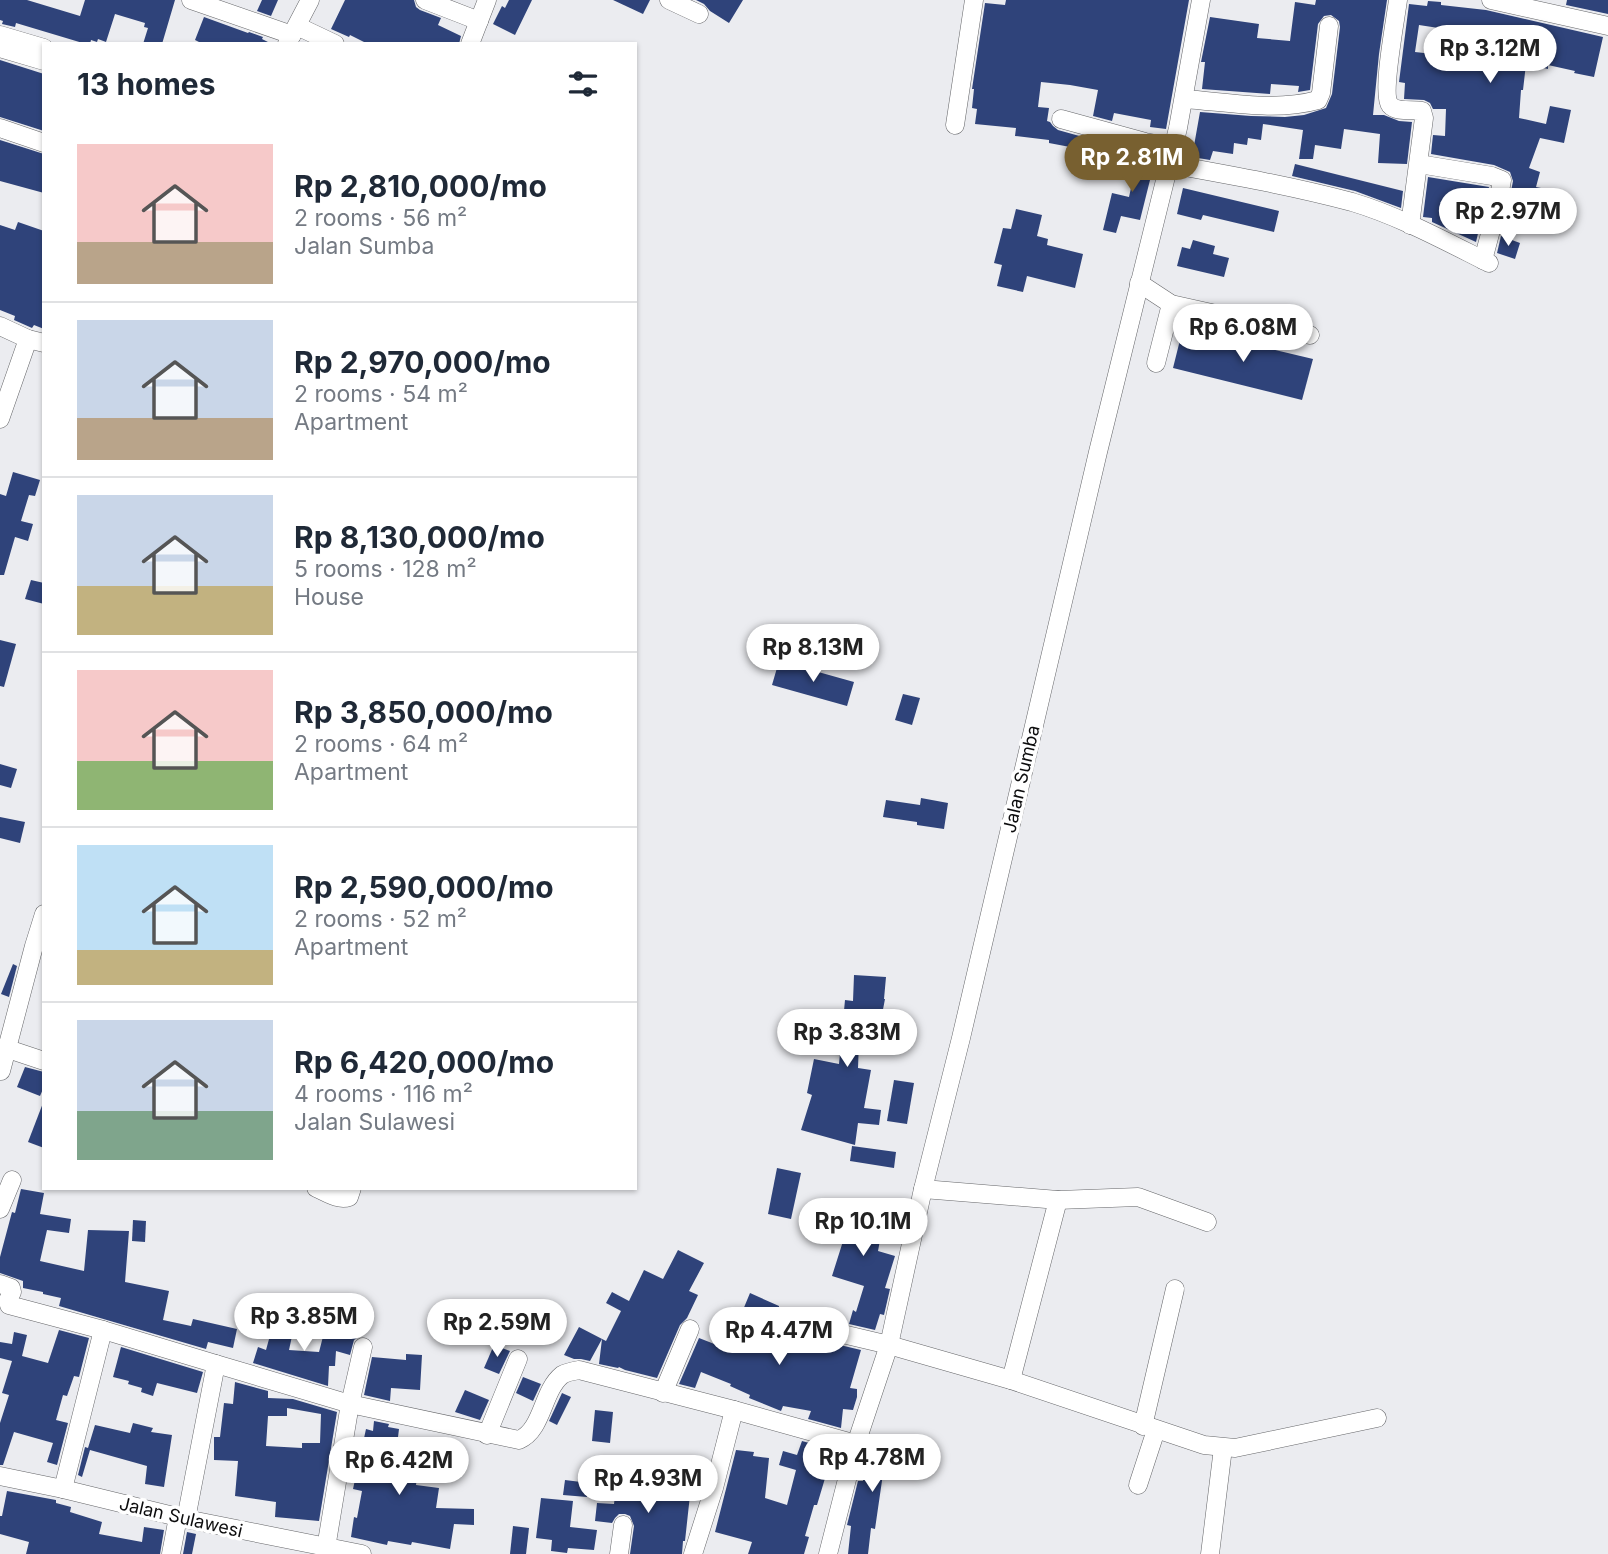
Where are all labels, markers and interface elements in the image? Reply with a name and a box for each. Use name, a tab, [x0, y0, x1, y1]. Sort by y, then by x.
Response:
pin: Rp 3.12M	[1418, 25, 1562, 85]
text: Rp 3.12M	[1440, 34, 1540, 62]
icon: filters	[564, 65, 602, 103]
text: 13 homes	[77, 66, 216, 102]
pin: Rp 2.81M	[1060, 134, 1204, 194]
text: Rp 2.81M	[1081, 143, 1183, 171]
text: Rp 2,810,000/mo	[294, 168, 547, 204]
icon: home	[133, 172, 217, 256]
pin: Rp 2.97M	[1436, 188, 1580, 248]
text: Rp 2.97M	[1455, 197, 1561, 225]
text: 2 rooms · 56 m²	[294, 204, 467, 232]
text: Jalan Sumba	[294, 232, 434, 260]
pin: Rp 6.08M	[1171, 304, 1315, 364]
text: Rp 6.08M	[1189, 313, 1297, 341]
text: Rp 2,970,000/mo	[294, 344, 551, 380]
icon: home	[133, 348, 217, 432]
text: 2 rooms · 54 m²	[294, 380, 468, 408]
text: Apartment	[294, 408, 408, 436]
text: Rp 8,130,000/mo	[294, 519, 545, 555]
icon: home	[133, 523, 217, 607]
text: 5 rooms · 128 m²	[294, 555, 477, 583]
text: House	[294, 583, 364, 611]
pin: Rp 8.13M	[741, 624, 885, 684]
text: Rp 8.13M	[762, 633, 864, 661]
text: Rp 3,850,000/mo	[294, 694, 553, 730]
icon: home	[133, 698, 217, 782]
street label: Jalan Sumba	[998, 723, 1044, 835]
text: 2 rooms · 64 m²	[294, 730, 468, 758]
text: Apartment	[294, 758, 408, 786]
text: Rp 2,590,000/mo	[294, 869, 554, 905]
icon: home	[133, 873, 217, 957]
text: 2 rooms · 52 m²	[294, 905, 467, 933]
text: Apartment	[294, 933, 408, 961]
pin: Rp 3.83M	[775, 1010, 919, 1069]
text: Rp 3.83M	[793, 1018, 901, 1046]
text: Rp 6,420,000/mo	[294, 1044, 554, 1080]
icon: home	[133, 1048, 217, 1132]
text: 4 rooms · 116 m²	[294, 1080, 473, 1108]
text: Jalan Sulawesi	[294, 1108, 455, 1136]
pin: Rp 10.1M	[791, 1198, 935, 1258]
text: Rp 10.1M	[815, 1207, 911, 1235]
pin: Rp 3.85M	[232, 1294, 376, 1353]
pin: Rp 2.59M	[425, 1300, 569, 1359]
text: Rp 3.85M	[250, 1302, 358, 1330]
text: Rp 2.59M	[443, 1308, 551, 1336]
pin: Rp 4.47M	[707, 1308, 851, 1367]
text: Rp 4.47M	[725, 1316, 833, 1344]
pin: Rp 4.78M	[800, 1434, 944, 1494]
pin: Rp 6.42M	[327, 1438, 471, 1497]
text: Rp 4.78M	[819, 1443, 925, 1471]
text: Rp 6.42M	[345, 1446, 453, 1474]
pin: Rp 4.93M	[576, 1456, 720, 1515]
text: Rp 4.93M	[594, 1464, 702, 1492]
street label: Jalan Sulawesi	[117, 1493, 245, 1541]

